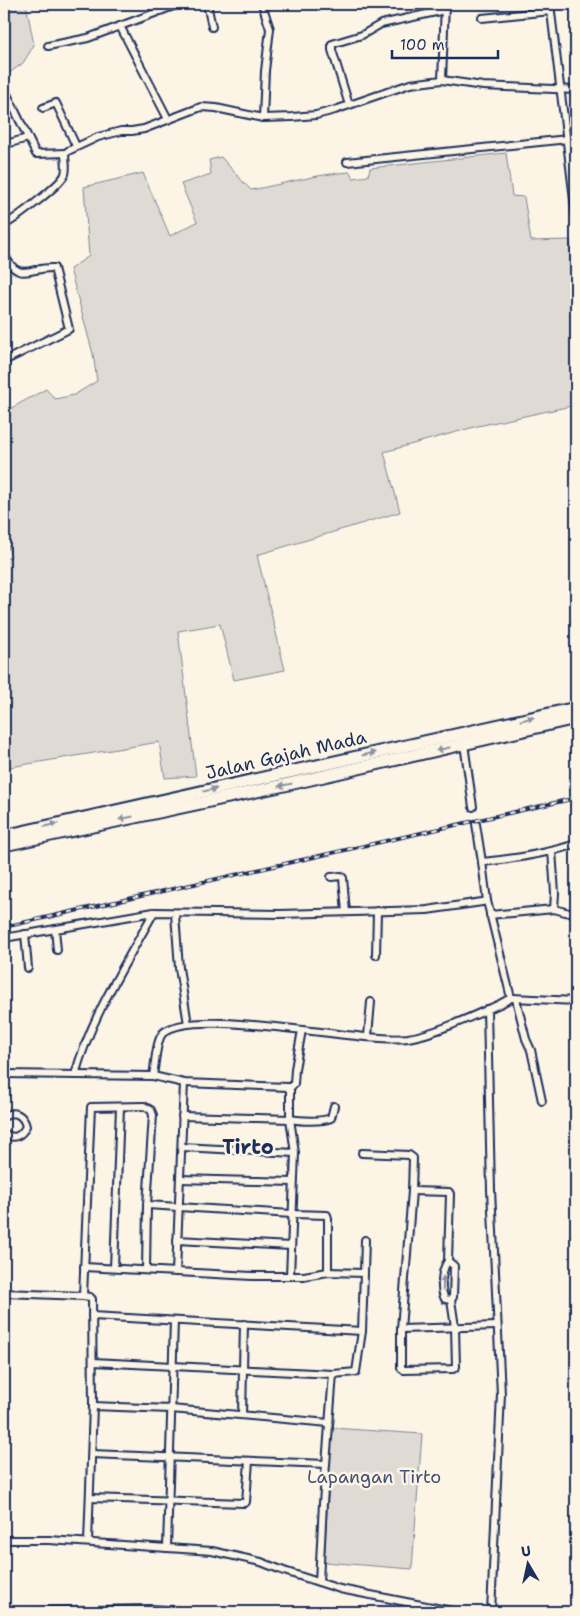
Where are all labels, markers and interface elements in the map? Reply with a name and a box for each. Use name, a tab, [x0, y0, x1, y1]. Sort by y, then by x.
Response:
scale bar	[392, 28, 499, 60]
text: 100 m	[400, 35, 445, 55]
one-way arrow	[520, 715, 535, 723]
street label: Jalan Gajah Mada	[203, 725, 369, 785]
one-way arrow	[435, 745, 451, 753]
one-way arrow	[361, 750, 377, 758]
one-way arrow	[277, 781, 293, 789]
one-way arrow	[202, 786, 218, 794]
one-way arrow	[118, 814, 133, 822]
one-way arrow	[44, 821, 59, 829]
district label: Tirto	[222, 1134, 274, 1160]
one-way arrow	[439, 1274, 447, 1290]
park label: Lapangan Tirto	[307, 1465, 441, 1489]
north arrow	[502, 1538, 552, 1588]
text: U	[520, 1542, 532, 1561]

